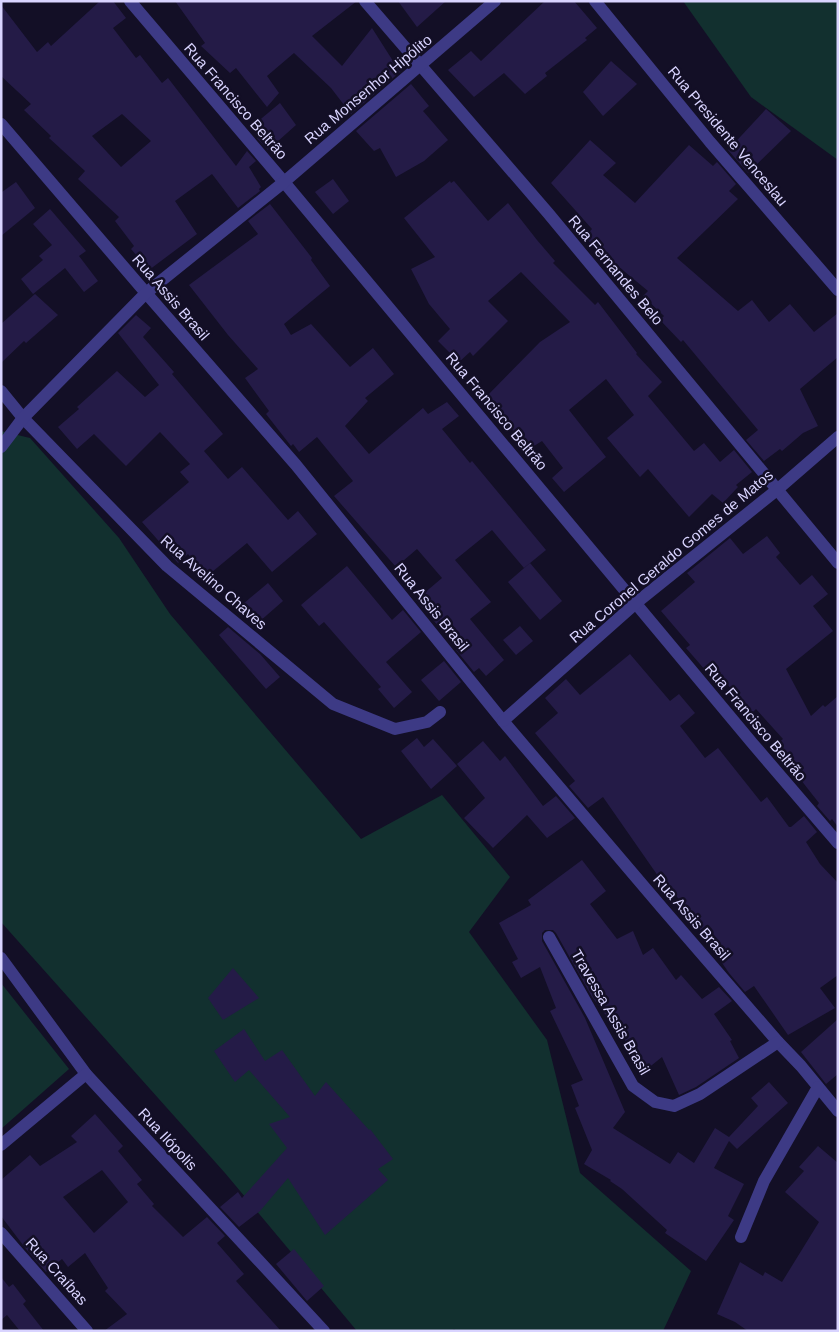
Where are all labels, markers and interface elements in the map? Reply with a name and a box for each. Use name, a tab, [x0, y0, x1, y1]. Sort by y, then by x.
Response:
street label: Rua Monsenhor Hipólito	[301, 31, 435, 147]
street label: Rua Francisco Beltrão	[181, 39, 291, 163]
street label: Rua Presidente Venceslau	[665, 63, 791, 209]
street label: Rua Fernandes Belo	[565, 212, 667, 328]
street label: Rua Assis Brasil	[129, 251, 213, 343]
street label: Rua Francisco Beltrão	[443, 349, 551, 473]
street label: Rua Coronel Geraldo Gomes de Matos	[566, 466, 776, 646]
street label: Rua Avelino Chaves	[158, 531, 270, 633]
street label: Rua Assis Brasil	[391, 560, 473, 654]
street label: Rua Francisco Beltrão	[702, 660, 810, 784]
street label: Rua Assis Brasil	[650, 871, 734, 963]
street label: Travessa Assis Brasil	[568, 946, 654, 1078]
street label: Rua Ilópolis	[135, 1105, 201, 1173]
street label: Rua Craíbas	[23, 1234, 91, 1308]

